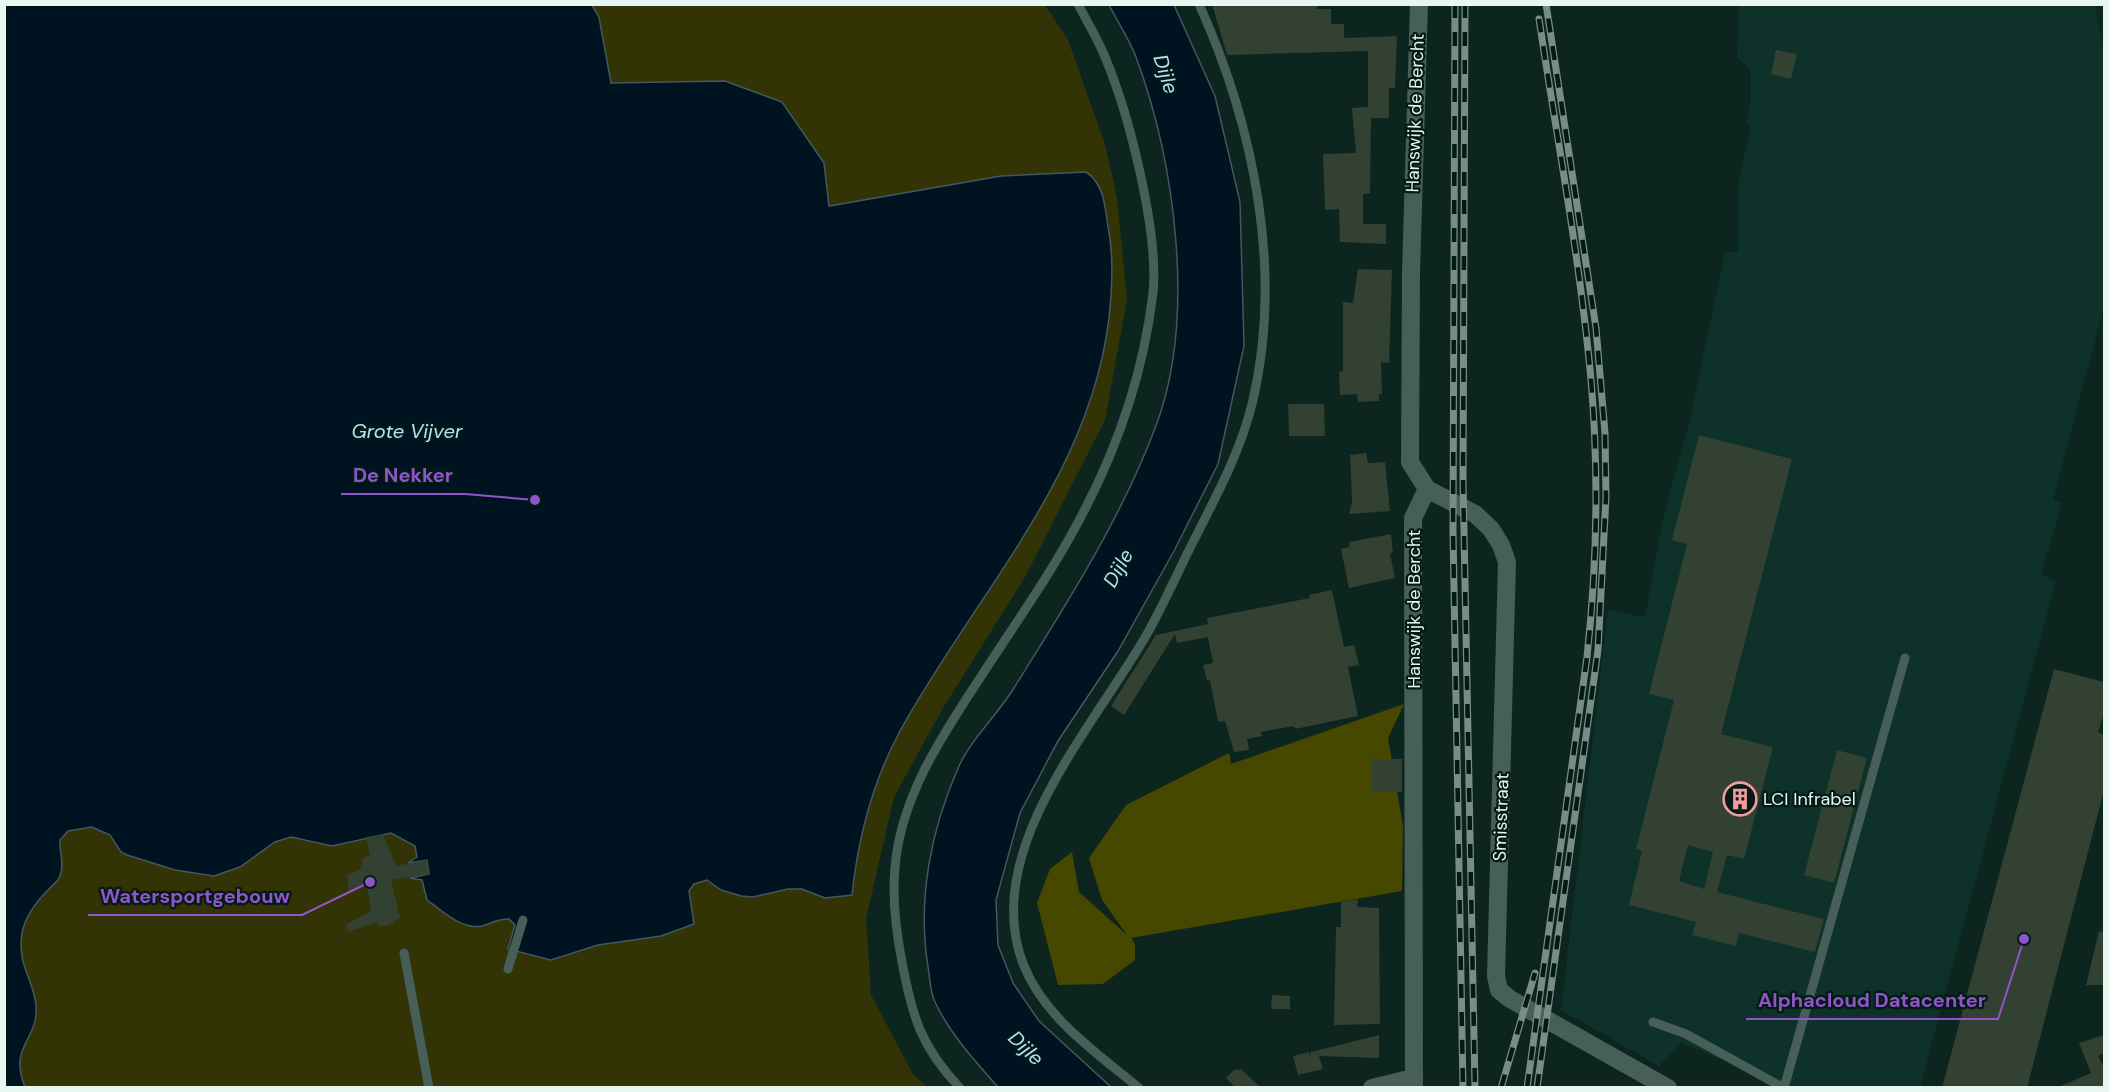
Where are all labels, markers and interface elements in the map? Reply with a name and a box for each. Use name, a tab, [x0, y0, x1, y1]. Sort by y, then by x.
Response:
street label: Hanswijk de Bercht	[1400, 33, 1430, 193]
water label: Dijle	[1148, 51, 1184, 97]
water label: Grote Vijver	[352, 418, 463, 444]
callout: De Nekker	[341, 456, 465, 494]
text: De Nekker	[353, 462, 453, 488]
street label: Hanswijk de Bercht	[1402, 530, 1426, 688]
water label: Dijle	[1097, 544, 1139, 592]
street label: Smisstraat	[1487, 772, 1515, 862]
building icon: LCI Infrabel	[1722, 781, 1758, 817]
place label: LCI Infrabel	[1763, 787, 1856, 811]
callout: Watersportgebouw	[88, 877, 302, 915]
text: Watersportgebouw	[100, 883, 290, 909]
callout: Alphacloud Datacenter	[1746, 981, 1998, 1019]
text: Alphacloud Datacenter	[1758, 987, 1986, 1013]
water label: Dijle	[1003, 1025, 1049, 1071]

